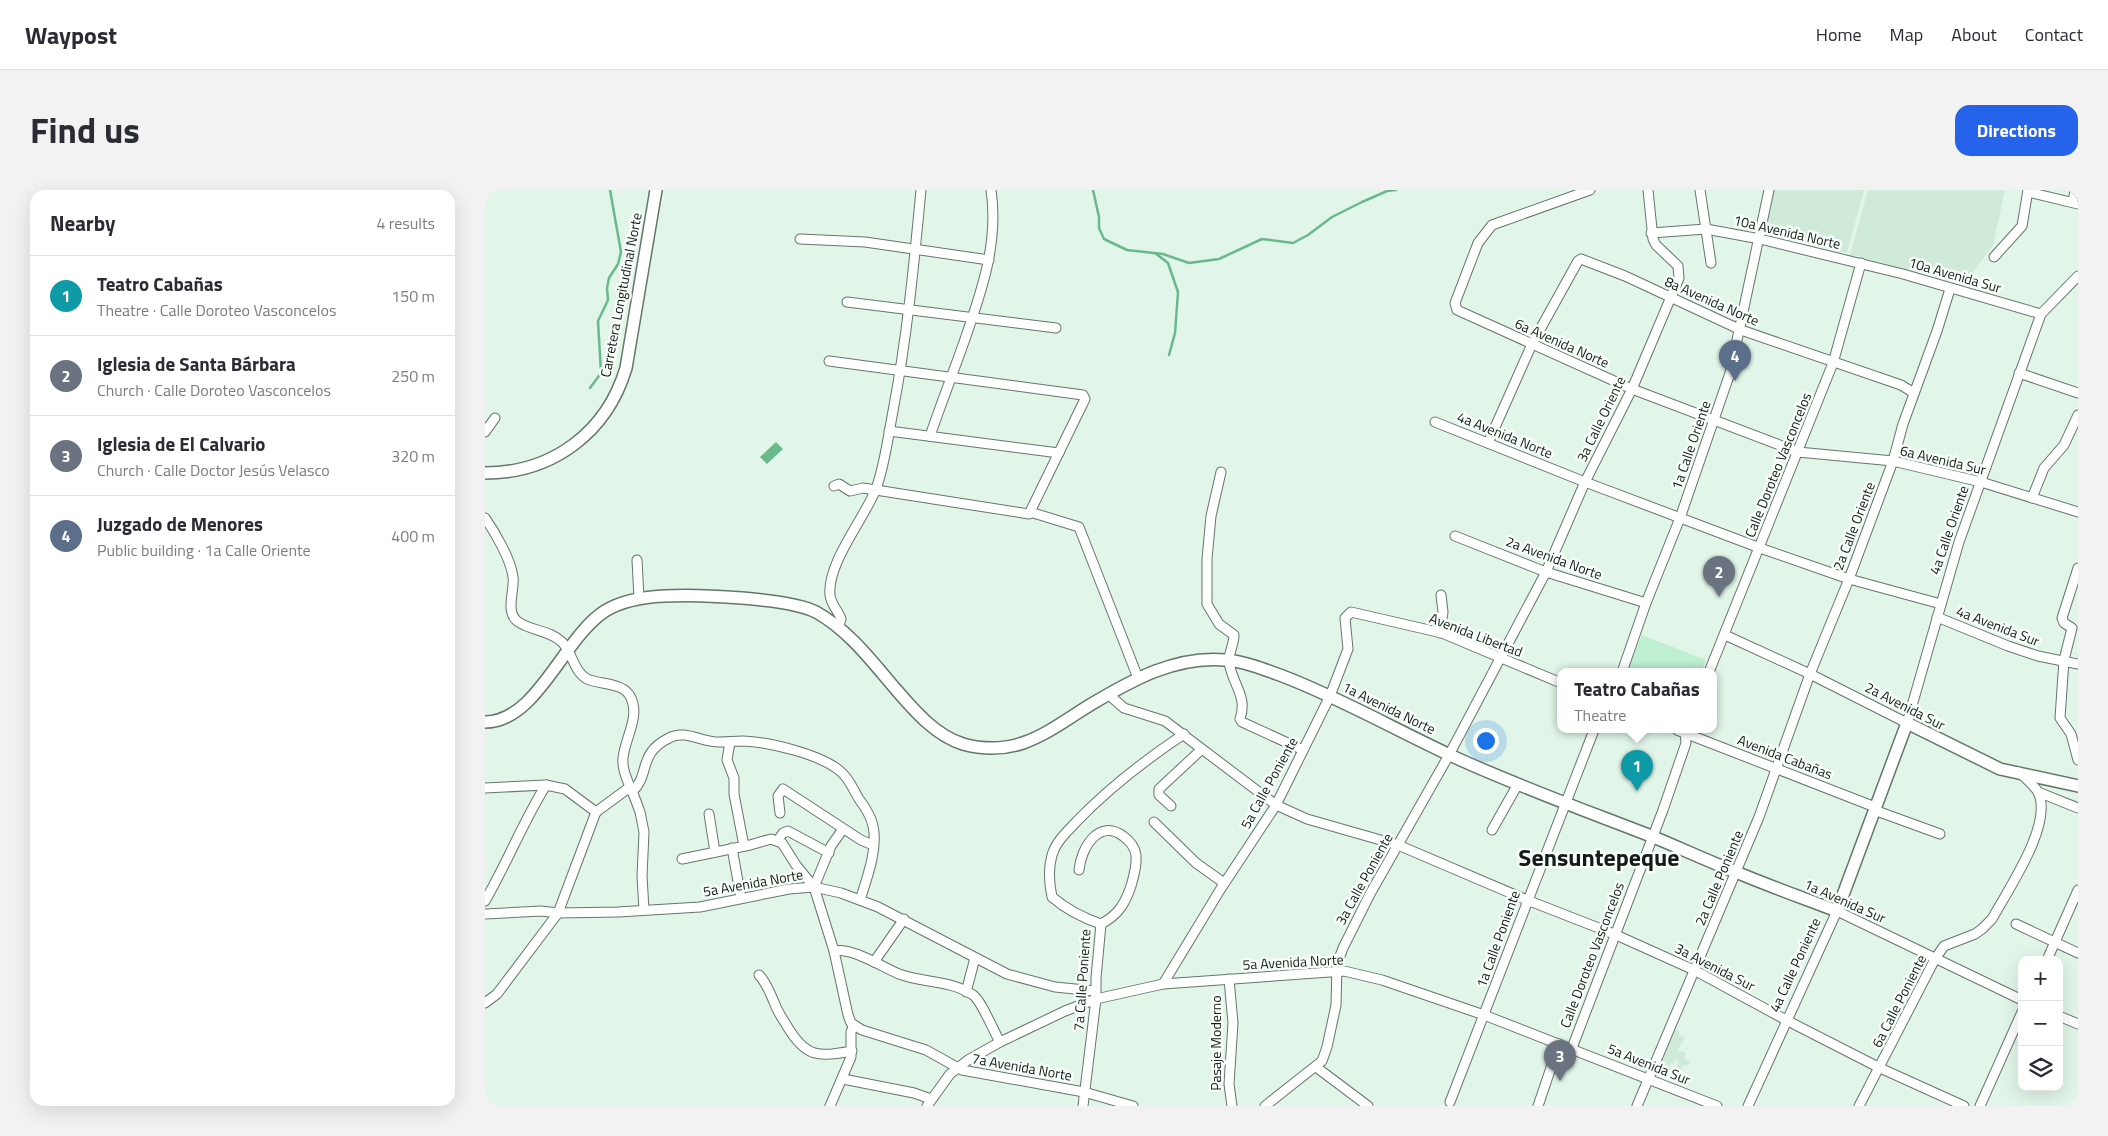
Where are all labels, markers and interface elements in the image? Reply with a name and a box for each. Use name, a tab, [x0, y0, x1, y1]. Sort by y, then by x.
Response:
text: Waypost	[25, 17, 117, 53]
text: Home	[1816, 21, 1862, 48]
text: Map	[1890, 21, 1923, 48]
text: About	[1951, 21, 1997, 48]
text: Contact	[2025, 21, 2083, 48]
text: Find us	[30, 103, 140, 157]
button: Directions	[1955, 105, 2078, 156]
text: Nearby	[50, 207, 115, 239]
street label: 10a Avenida Norte	[1732, 209, 1843, 254]
text: 4 results	[376, 211, 435, 235]
street label: Carretera Longitudinal Norte	[594, 211, 647, 379]
street label: 10a Avenida Sur	[1906, 251, 2004, 298]
text: Teatro Cabañas	[97, 269, 223, 298]
street label: 8a Avenida Norte	[1662, 270, 1763, 331]
text: 1	[62, 284, 70, 308]
text: 150 m	[391, 284, 435, 308]
text: Theatre · Calle Doroteo Vasconcelos	[97, 298, 336, 322]
street label: 6a Avenida Norte	[1512, 312, 1613, 373]
pin: 4	[1719, 340, 1751, 381]
text: Iglesia de Santa Bárbara	[97, 349, 296, 378]
text: 2	[62, 364, 70, 388]
text: 250 m	[391, 364, 435, 388]
street label: 3a Calle Oriente	[1571, 372, 1630, 465]
text: Church · Calle Doroteo Vasconcelos	[97, 378, 331, 402]
street label: Calle Doroteo Vasconcelos	[1739, 389, 1816, 540]
street label: 1a Calle Oriente	[1665, 398, 1716, 492]
street label: 4a Avenida Norte	[1454, 406, 1556, 463]
text: Iglesia de El Calvario	[97, 429, 265, 458]
street label: 6a Avenida Sur	[1898, 439, 1988, 480]
text: 3	[62, 444, 70, 468]
text: 320 m	[391, 444, 435, 468]
text: Church · Calle Doctor Jesús Velasco	[97, 458, 330, 482]
street label: 2a Calle Oriente	[1827, 479, 1880, 573]
street label: 4a Calle Oriente	[1923, 483, 1974, 577]
text: Juzgado de Menores	[97, 509, 263, 538]
text: 4	[62, 524, 70, 548]
text: 400 m	[391, 524, 435, 548]
street label: 2a Avenida Norte	[1503, 530, 1605, 585]
text: Public building · 1a Calle Oriente	[97, 538, 311, 562]
pin: 2	[1703, 556, 1735, 597]
street label: 4a Avenida Sur	[1953, 600, 2043, 651]
street label: Avenida Libertad	[1427, 607, 1526, 662]
popup	[1557, 668, 1717, 733]
text: Teatro Cabañas	[1574, 674, 1700, 703]
street label: 1a Avenida Norte	[1339, 676, 1439, 739]
street label: 2a Avenida Sur	[1861, 676, 1949, 735]
text: Theatre	[1574, 703, 1626, 727]
your location	[1473, 728, 1499, 754]
street label: Avenida Cabañas	[1735, 729, 1836, 784]
street label: 5a Calle Poniente	[1235, 733, 1302, 832]
pin: 1	[1621, 750, 1653, 791]
street label: 2a Calle Poniente	[1689, 827, 1748, 929]
street label: 3a Calle Poniente	[1330, 829, 1397, 928]
district label: Sensuntepeque	[1518, 839, 1680, 875]
street label: 5a Avenida Norte	[701, 863, 805, 902]
street label: 1a Avenida Sur	[1801, 873, 1890, 928]
street label: Calle Doroteo Vasconcelos	[1554, 879, 1629, 1031]
street label: 1a Calle Poniente	[1470, 887, 1525, 990]
street label: 4a Calle Poniente	[1763, 914, 1826, 1015]
street label: 7a Calle Poniente	[1067, 928, 1096, 1032]
street label: 3a Avenida Sur	[1671, 937, 1759, 996]
street label: 5a Avenida Norte	[1242, 948, 1344, 975]
street label: 6a Calle Poniente	[1866, 951, 1931, 1051]
map controls	[2018, 956, 2063, 1091]
button: +	[2018, 956, 2063, 1001]
street label: Pasaje Moderno	[1205, 995, 1226, 1091]
button: −	[2018, 1001, 2063, 1046]
street label: 5a Avenida Sur	[1605, 1037, 1694, 1090]
pin: 3	[1544, 1040, 1576, 1081]
button: layers	[2018, 1046, 2063, 1091]
street label: 7a Avenida Norte	[970, 1047, 1074, 1086]

